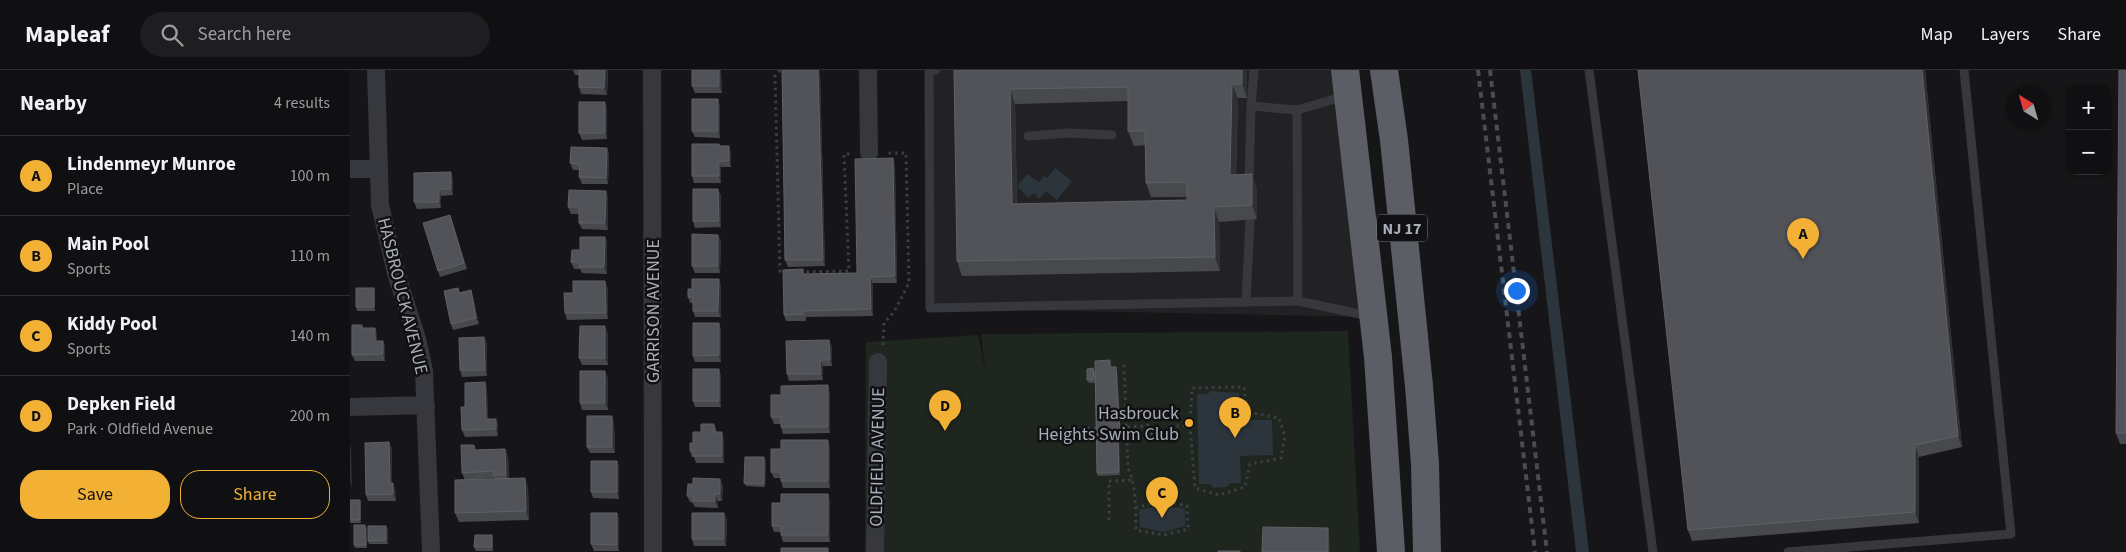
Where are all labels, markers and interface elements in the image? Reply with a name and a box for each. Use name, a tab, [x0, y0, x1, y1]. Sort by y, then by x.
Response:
search box	[140, 12, 490, 57]
text: Mapleaf	[25, 17, 110, 52]
icon: search	[158, 21, 186, 49]
text: Search here	[198, 21, 291, 48]
text: Map	[1921, 22, 1953, 47]
text: Layers	[1981, 22, 2030, 47]
text: Share	[2058, 22, 2101, 47]
north arrow	[2006, 85, 2051, 130]
map controls	[2066, 85, 2111, 175]
button: +	[2066, 85, 2111, 130]
text: Nearby	[20, 88, 87, 118]
text: 4 results	[274, 92, 330, 114]
button: −	[2066, 130, 2111, 175]
text: Lindenmeyr Munroe	[67, 151, 236, 178]
text: A	[31, 165, 41, 187]
text: 100 m	[290, 165, 330, 187]
text: Place	[67, 178, 103, 200]
road number: NJ 17	[1377, 214, 1427, 242]
street label: HASBROUCK AVENUE	[371, 215, 434, 377]
pin: A	[1787, 218, 1819, 259]
text: Main Pool	[67, 231, 149, 258]
street label: GARRISON AVENUE	[641, 239, 666, 383]
text: B	[31, 245, 41, 267]
text: 110 m	[290, 245, 330, 267]
text: Sports	[67, 258, 111, 280]
your location	[1504, 278, 1530, 304]
text: Kiddy Pool	[67, 311, 157, 338]
text: C	[31, 325, 41, 347]
text: 140 m	[290, 325, 330, 347]
text: Sports	[67, 338, 111, 360]
street label: OLDFIELD AVENUE	[864, 387, 891, 527]
pin: D	[929, 390, 961, 431]
text: Depken Field	[67, 391, 176, 418]
pin: B	[1219, 397, 1251, 438]
place label: Hasbrouck Heights Swim Club	[1038, 401, 1179, 447]
text: D	[31, 405, 41, 427]
text: 200 m	[290, 405, 330, 427]
marker: Hasbrouck Heights Swim Club	[1183, 417, 1195, 429]
text: Park · Oldfield Avenue	[67, 418, 213, 440]
button: Save	[20, 470, 170, 519]
button: Share	[180, 470, 330, 519]
pin: C	[1146, 477, 1178, 518]

